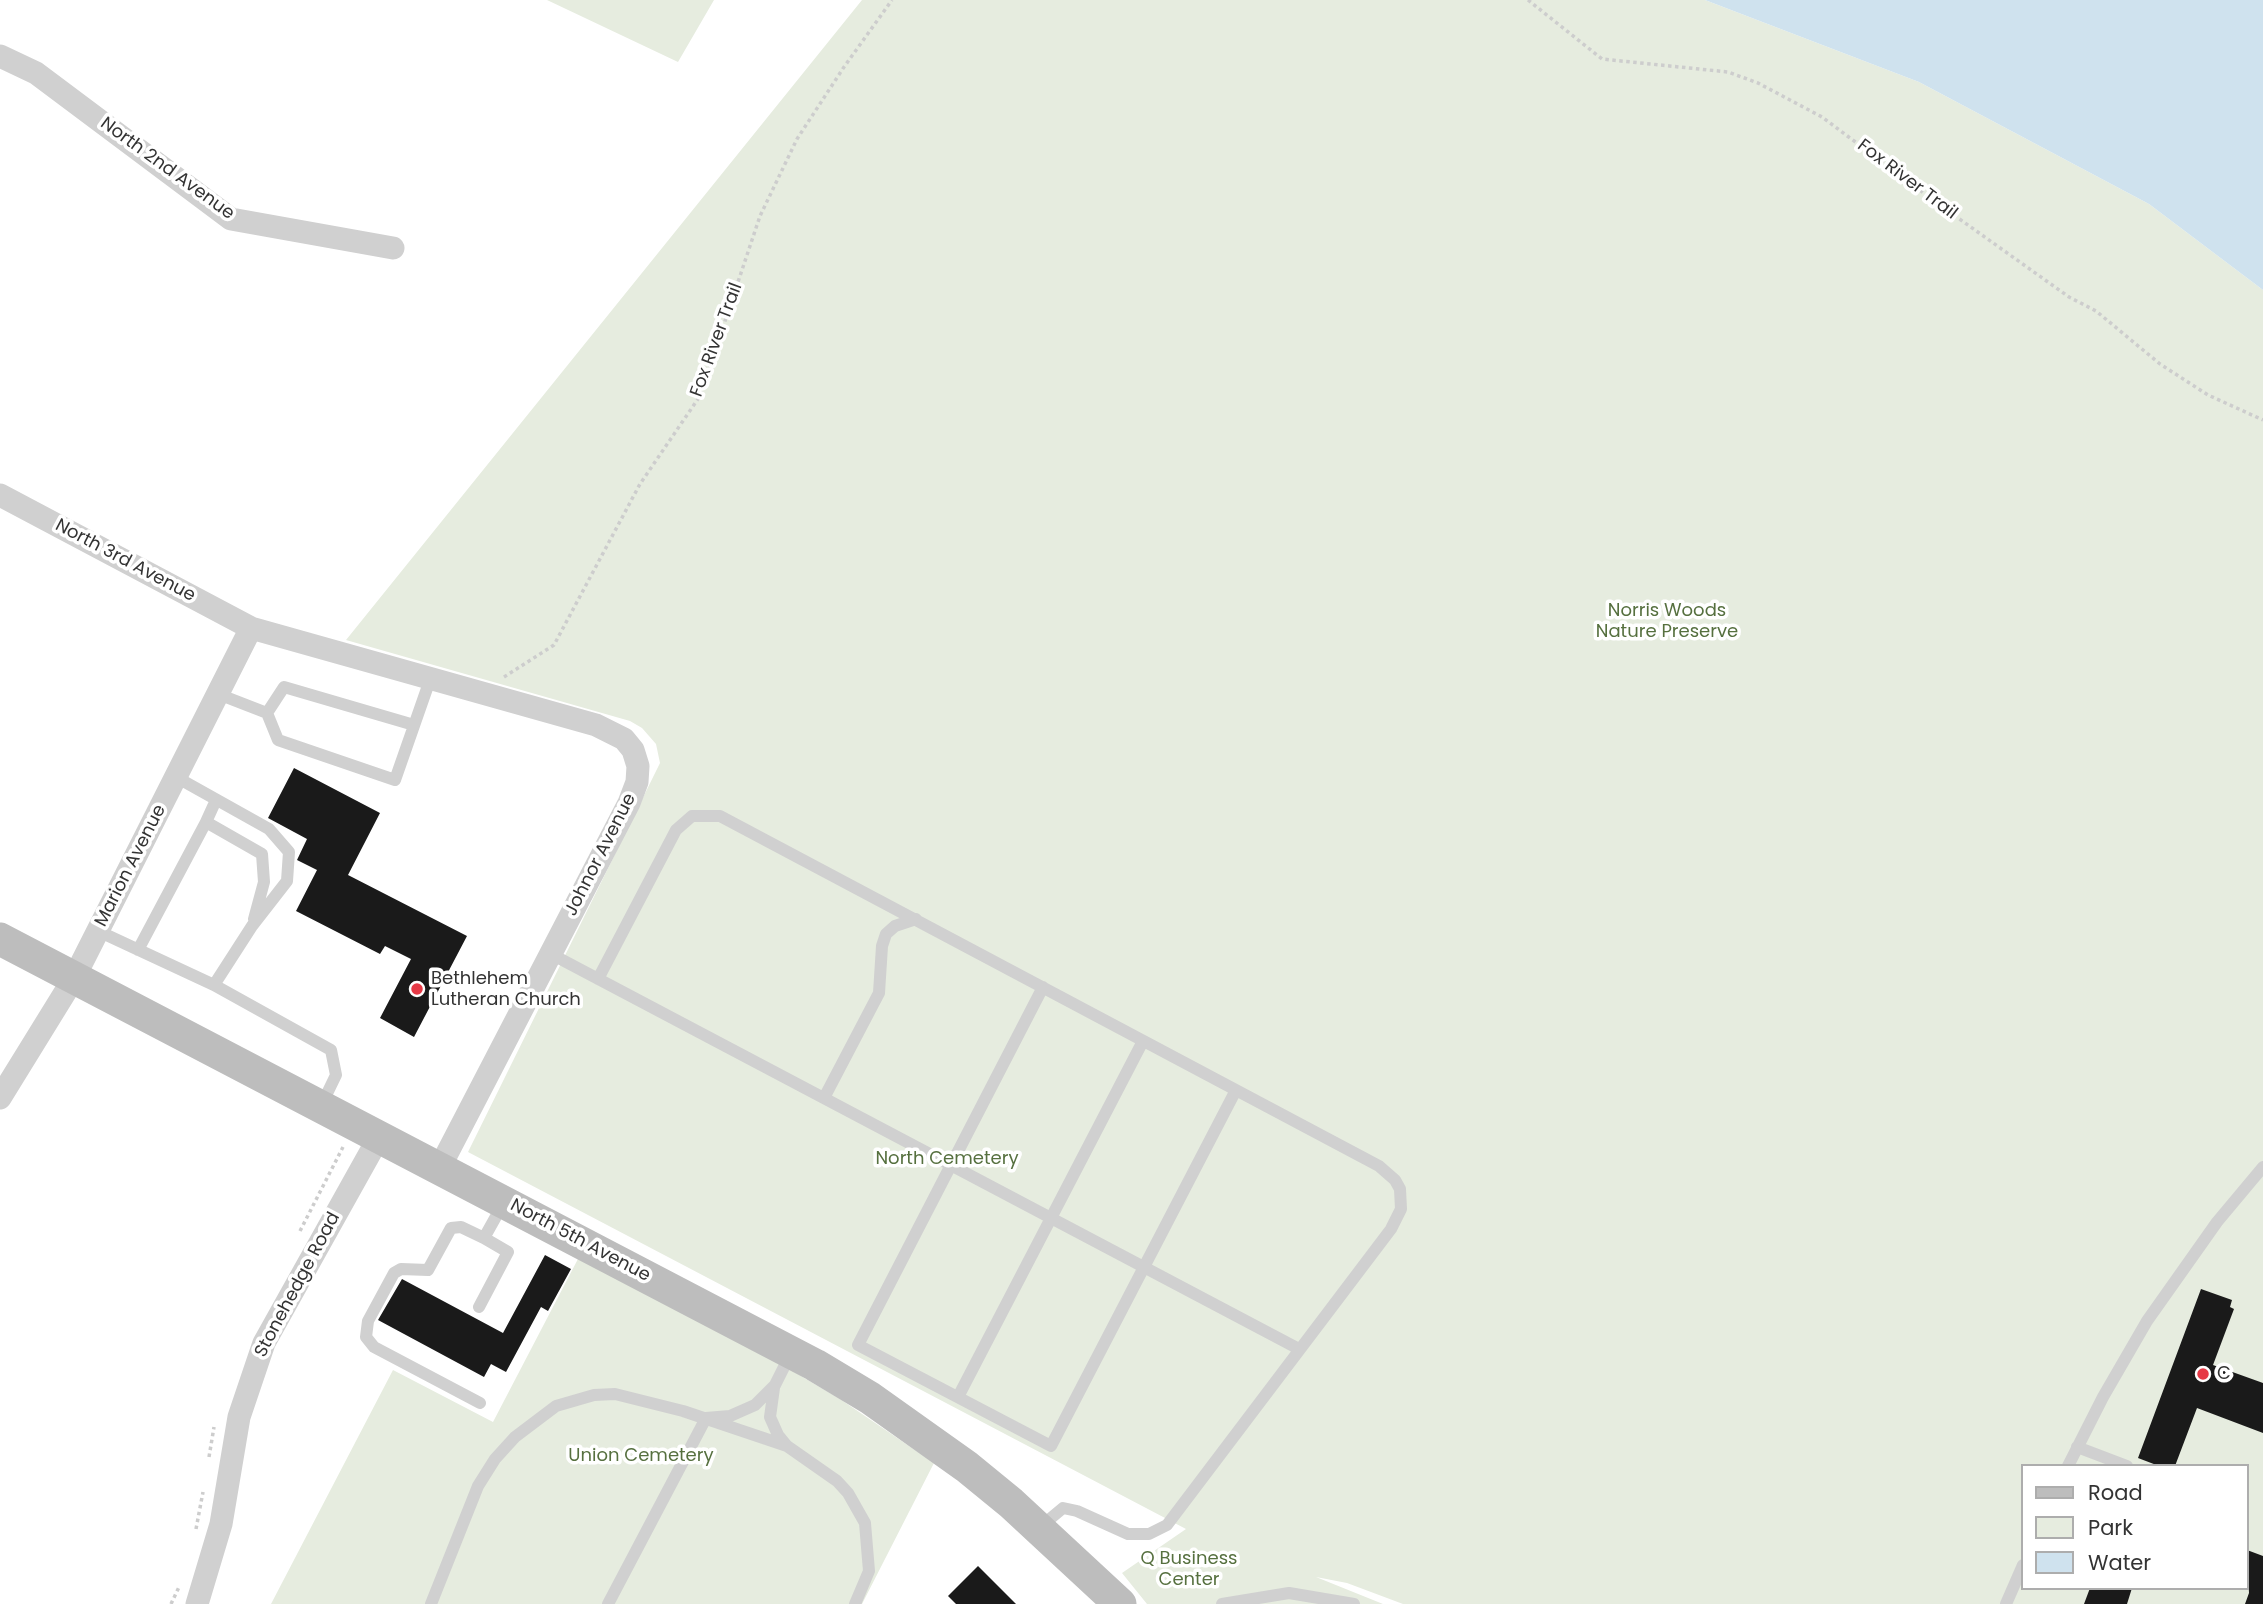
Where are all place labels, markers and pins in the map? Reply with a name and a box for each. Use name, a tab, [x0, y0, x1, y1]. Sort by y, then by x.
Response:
place label: Bethlehem Lutheran Church	[431, 968, 581, 1010]
marker: Bethlehem Lutheran Church	[409, 981, 425, 997]
place label: C	[2217, 1363, 2231, 1385]
marker: C	[2195, 1366, 2211, 1382]

